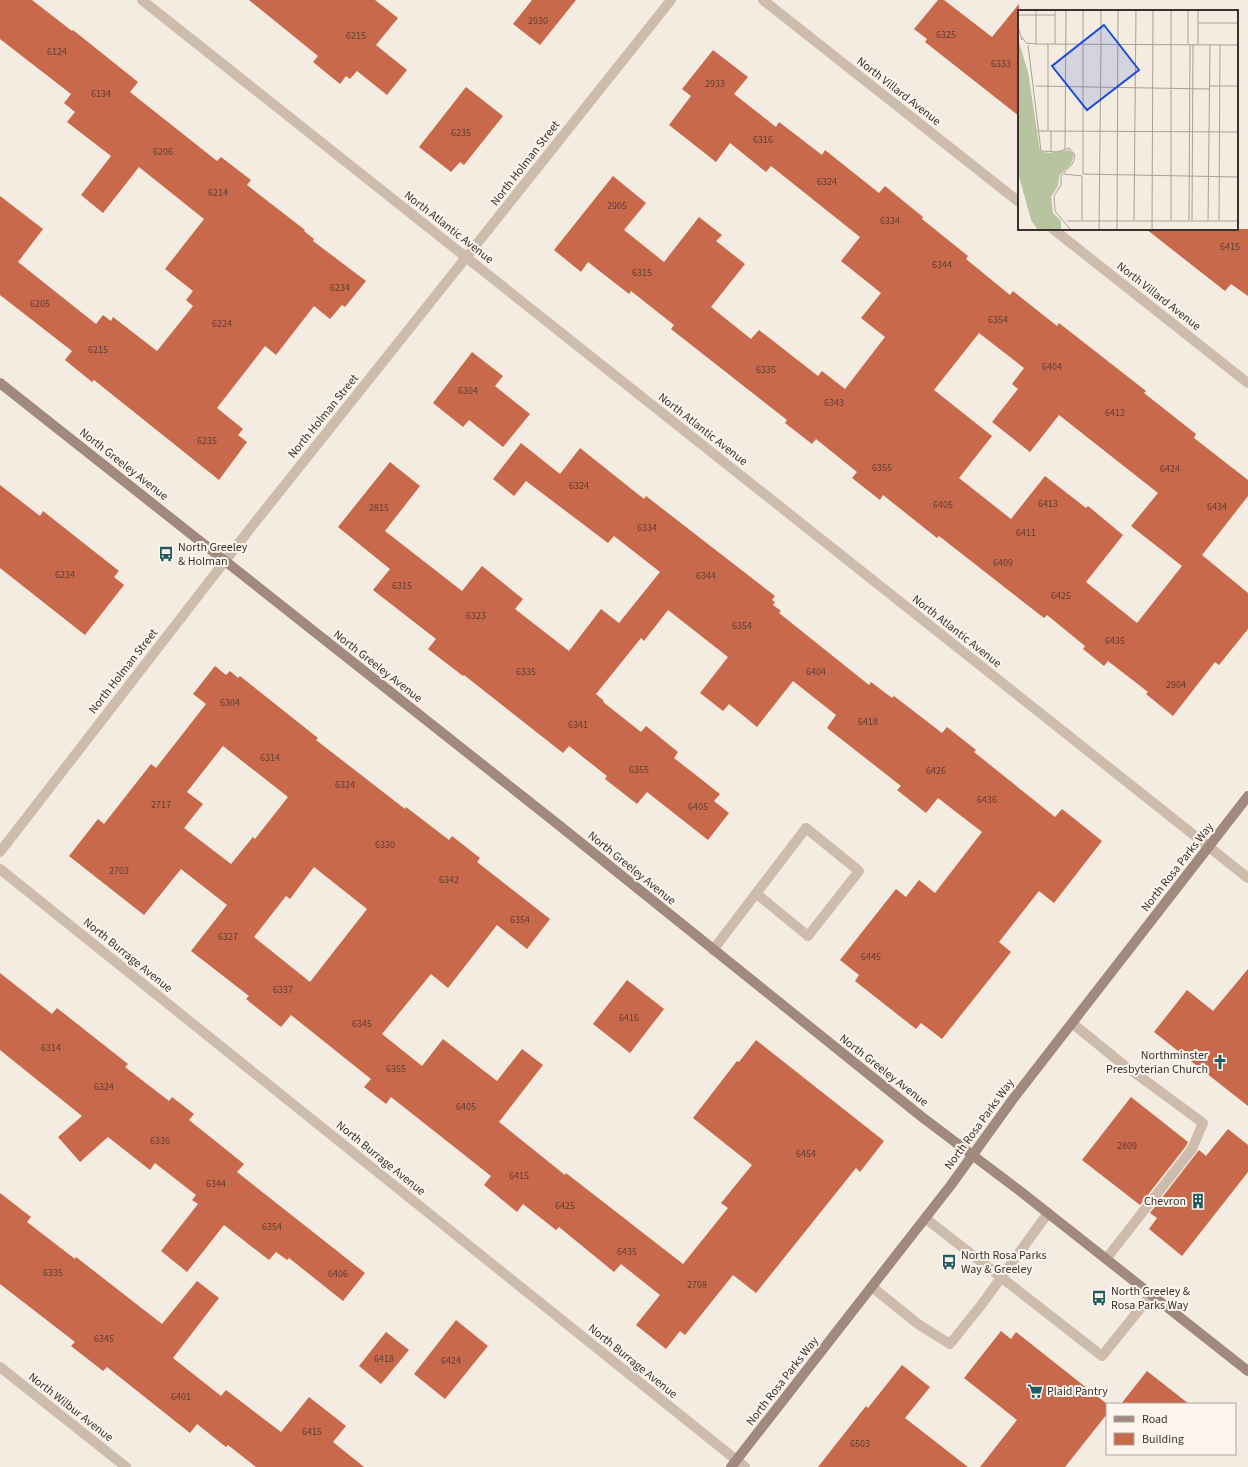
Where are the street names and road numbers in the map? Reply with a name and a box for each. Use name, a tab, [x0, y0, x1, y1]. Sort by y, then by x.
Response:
street label: North Villard Avenue	[853, 53, 944, 130]
street label: North Holman Street	[487, 117, 564, 209]
street label: North Atlantic Avenue	[400, 187, 497, 268]
street label: North Villard Avenue	[1113, 258, 1204, 335]
street label: North Holman Street	[284, 371, 363, 462]
street label: North Atlantic Avenue	[654, 389, 751, 470]
street label: North Greeley Avenue	[76, 424, 172, 505]
street label: North Atlantic Avenue	[908, 591, 1005, 672]
street label: North Holman Street	[85, 625, 162, 717]
street label: North Greeley Avenue	[330, 626, 426, 707]
street label: North Rosa Parks Way	[1137, 819, 1218, 915]
street label: North Greeley Avenue	[584, 828, 679, 909]
street label: North Burrage Avenue	[79, 914, 176, 997]
street label: North Greeley Avenue	[836, 1030, 932, 1111]
street label: North Rosa Parks Way	[941, 1075, 1018, 1173]
street label: North Burrage Avenue	[332, 1117, 429, 1200]
street label: North Burrage Avenue	[584, 1320, 681, 1403]
street label: North Rosa Parks Way	[742, 1333, 823, 1429]
street label: North Wilbur Avenue	[25, 1369, 117, 1446]

